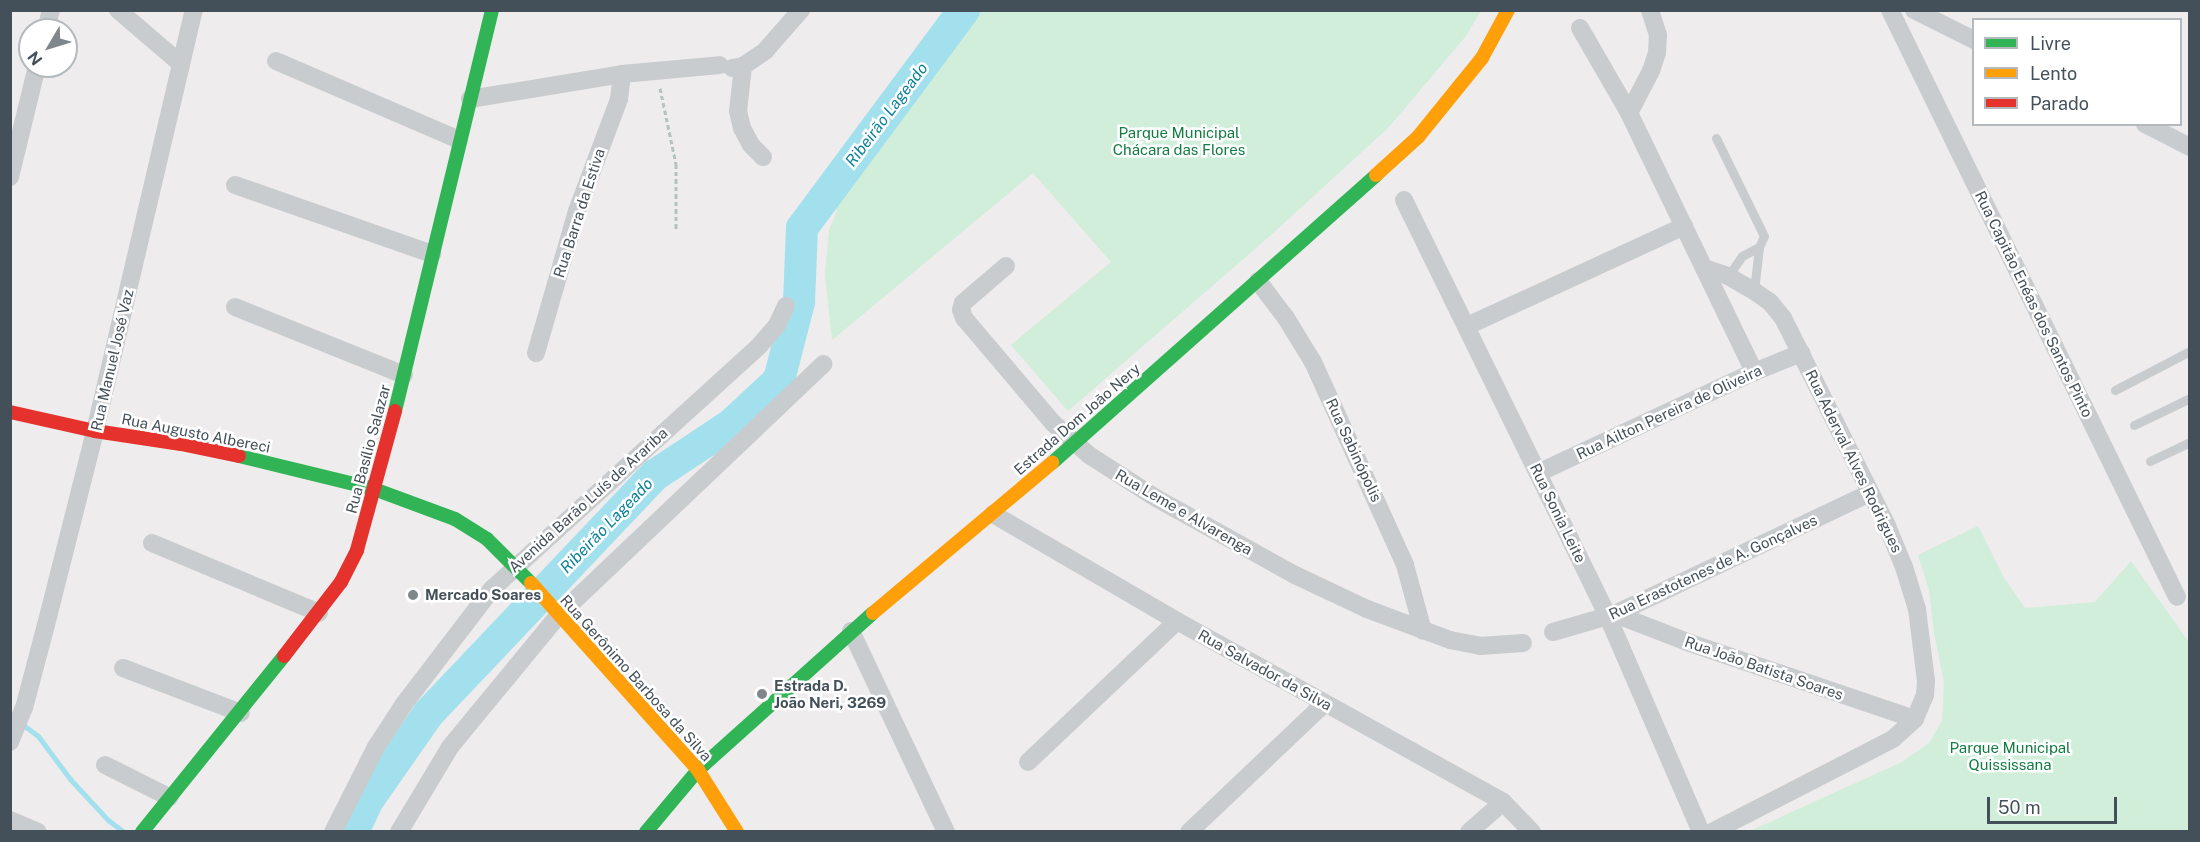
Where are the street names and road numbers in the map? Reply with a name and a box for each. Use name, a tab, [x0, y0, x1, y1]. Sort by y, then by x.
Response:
street label: Rua Barra da Estiva	[550, 146, 608, 280]
street label: Rua Capitão Enéas dos Santos Pinto	[1971, 188, 2097, 420]
street label: Rua Manuel José Vaz	[87, 287, 137, 433]
street label: Estrada Dom João Nery	[1010, 359, 1144, 479]
street label: Rua Ailton Pereira de Oliveira	[1573, 361, 1765, 463]
street label: Rua Aderval Alves Rodrigues	[1802, 367, 1906, 555]
street label: Rua Basílio Salazar	[342, 382, 394, 516]
street label: Rua Sabinópolis	[1322, 395, 1386, 505]
street label: Rua Augusto Albereci	[120, 410, 272, 456]
street label: Avenida Barão Luís de Arariba	[505, 424, 671, 576]
street label: Rua Sonia Leite	[1526, 460, 1590, 566]
street label: Rua Leme e Alvarenga	[1112, 465, 1256, 559]
street label: Rua Erastotenes de A. Gonçalves	[1606, 511, 1820, 623]
street label: Rua Gerônimo Barbosa da Silva	[556, 591, 716, 765]
street label: Rua Salvador da Silva	[1195, 626, 1335, 714]
street label: Rua João Batista Soares	[1682, 632, 1846, 704]

